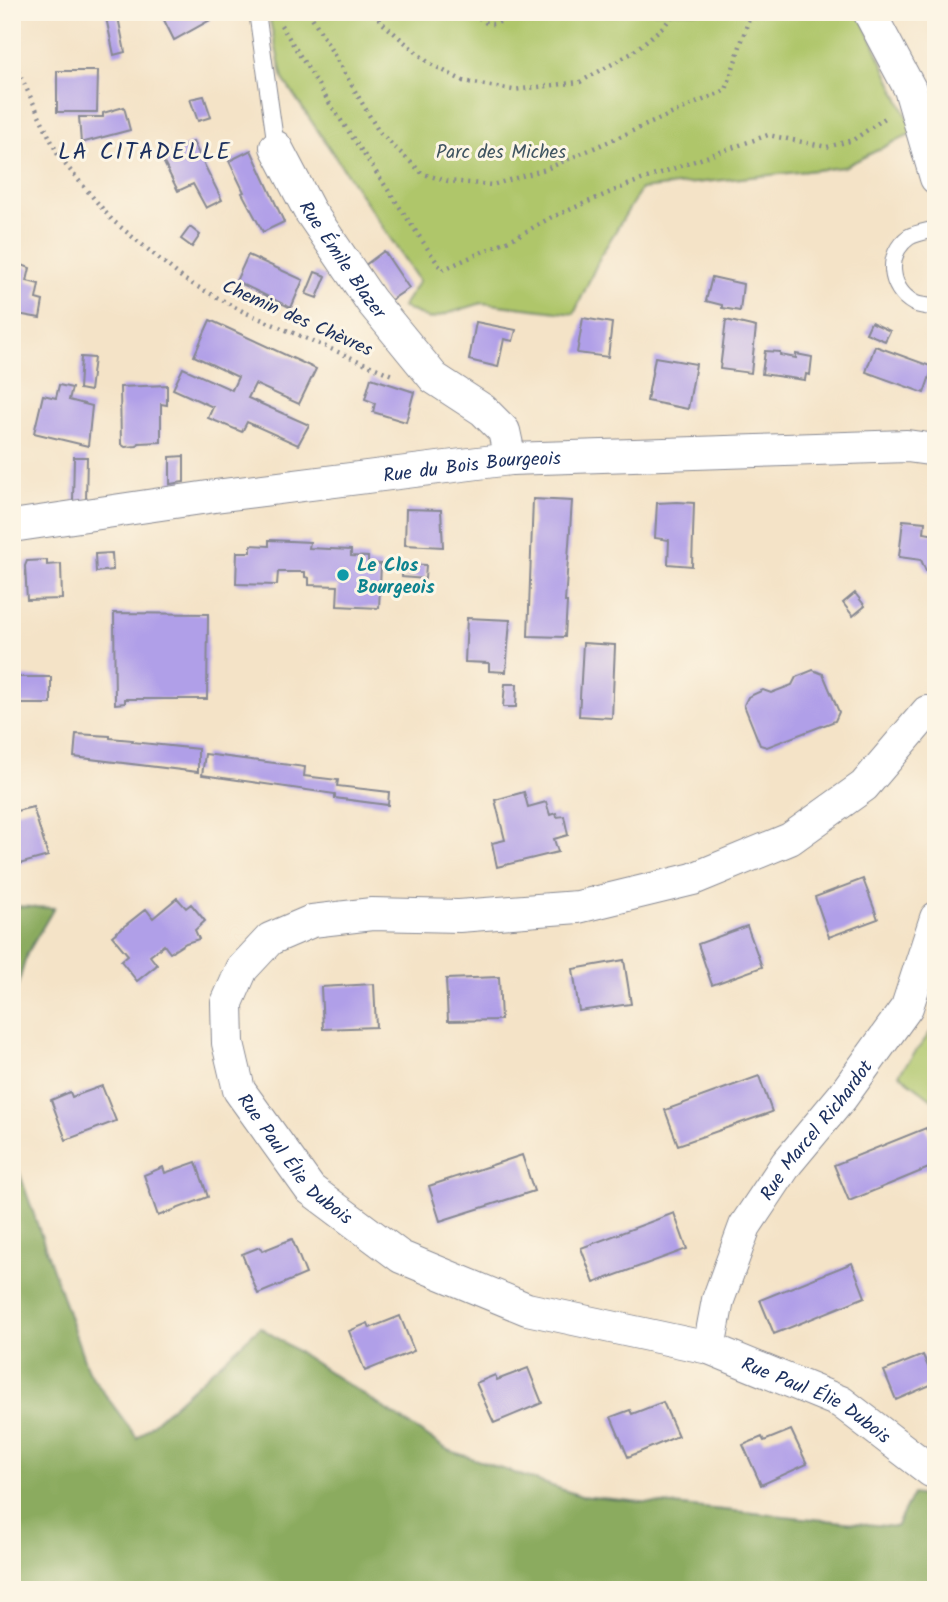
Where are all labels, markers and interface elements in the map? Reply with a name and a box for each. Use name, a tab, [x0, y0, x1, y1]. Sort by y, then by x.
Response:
district label: LA CITADELLE	[58, 135, 232, 171]
park label: Parc des Miches	[436, 138, 566, 168]
street label: Rue Émile Blazer	[290, 196, 394, 327]
street label: Chemin des Chèvres	[217, 272, 377, 365]
street label: Rue du Bois Bourgeois	[382, 444, 561, 492]
place label: Le Clos Bourgeois	[357, 551, 435, 603]
marker: Le Clos Bourgeois	[335, 567, 351, 583]
street label: Rue Marcel Richardot	[753, 1054, 881, 1207]
street label: Rue Paul Élie Dubois	[229, 1088, 359, 1233]
street label: Rue Paul Élie Dubois	[736, 1350, 897, 1452]

